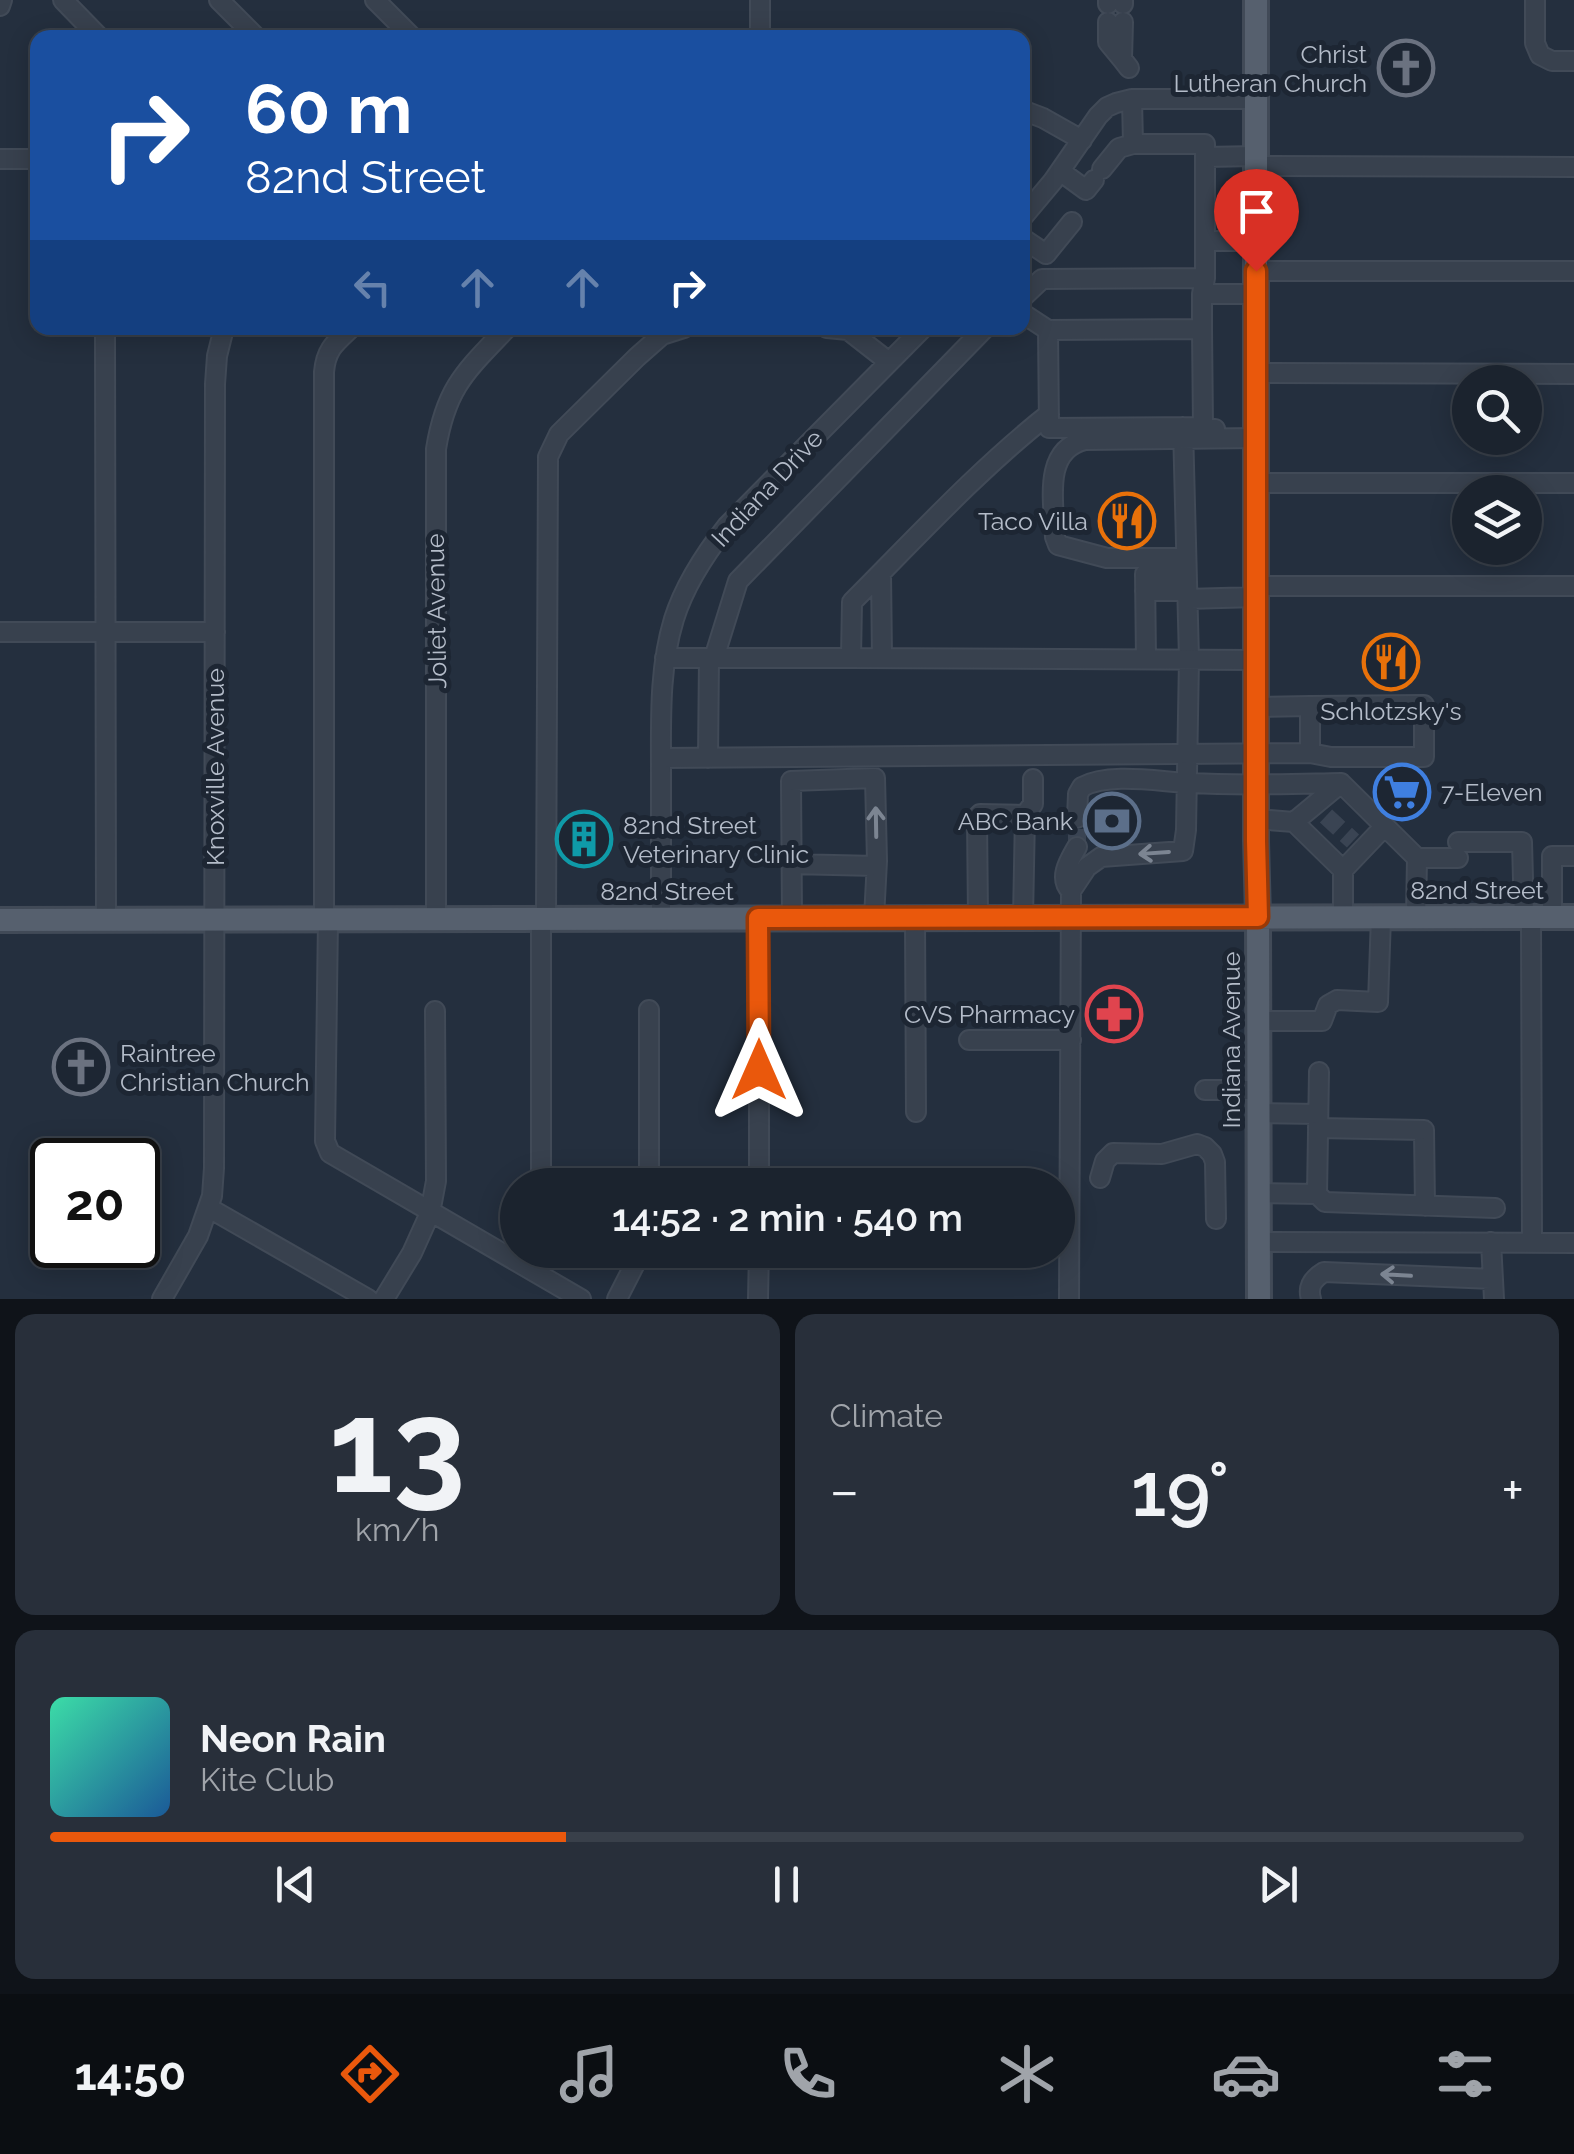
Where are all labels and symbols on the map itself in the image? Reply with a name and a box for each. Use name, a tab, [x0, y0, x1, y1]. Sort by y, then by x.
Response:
church icon: Christ Lutheran Church	[1376, 38, 1436, 98]
place label: Christ Lutheran Church	[1173, 39, 1368, 98]
pin	[1214, 169, 1299, 272]
street label: Indiana Drive	[705, 423, 829, 553]
restaurant icon: Taco Villa	[1097, 491, 1157, 551]
place label: Taco Villa	[978, 506, 1088, 536]
street label: Joliet Avenue	[420, 533, 452, 689]
restaurant icon: Schlotzsky's	[1361, 632, 1421, 692]
street label: Knoxville Avenue	[200, 668, 230, 866]
place label: Schlotzsky's	[1320, 696, 1462, 726]
supermarket icon: 7-Eleven	[1372, 762, 1432, 822]
place label: 7-Eleven	[1441, 777, 1543, 807]
bank icon: ABC Bank	[1082, 791, 1142, 851]
place label: ABC Bank	[958, 806, 1074, 836]
one-way arrow	[866, 807, 886, 840]
building icon: 82nd Street Veterinary Clinic	[554, 809, 614, 869]
place label: 82nd Street Veterinary Clinic	[623, 810, 809, 869]
one-way arrow	[1138, 844, 1170, 863]
street label: 82nd Street	[1410, 875, 1544, 905]
street label: 82nd Street	[600, 876, 734, 906]
street label: Indiana Avenue	[1216, 952, 1246, 1128]
pharmacy icon: CVS Pharmacy	[1084, 984, 1144, 1044]
place label: CVS Pharmacy	[904, 999, 1075, 1029]
position arrow	[707, 1018, 811, 1122]
church icon: Raintree Christian Church	[51, 1037, 111, 1097]
place label: Raintree Christian Church	[120, 1038, 310, 1097]
speed limit sign: 20	[30, 1138, 160, 1268]
one-way arrow	[1380, 1265, 1412, 1284]

